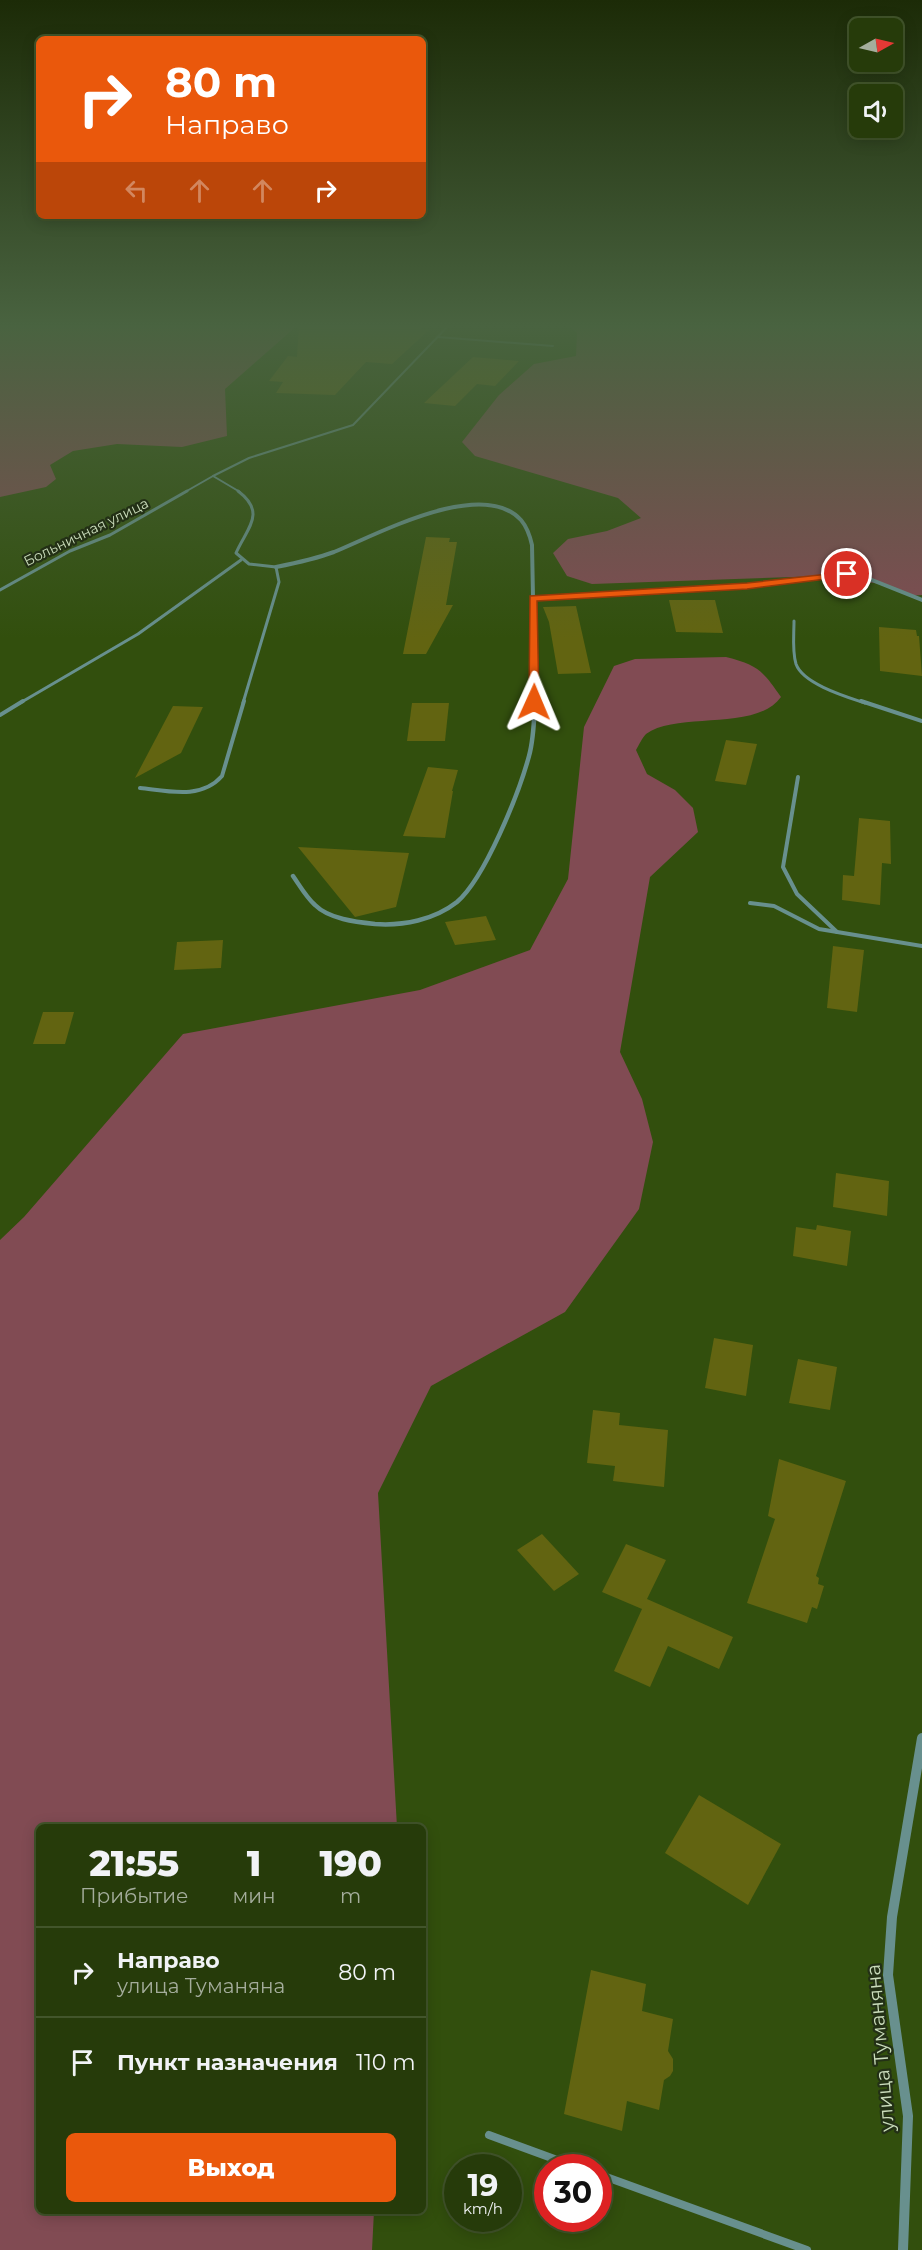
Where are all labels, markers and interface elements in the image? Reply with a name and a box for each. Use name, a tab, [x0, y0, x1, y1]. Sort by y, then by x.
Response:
north arrow	[849, 18, 903, 72]
map controls	[849, 18, 903, 138]
text: 80 m	[165, 56, 277, 108]
icon: right	[66, 60, 144, 138]
button: sound	[849, 84, 903, 138]
text: Направо	[165, 108, 289, 141]
icon: left	[120, 174, 153, 207]
icon: ahead	[183, 174, 216, 207]
icon: ahead	[246, 174, 279, 207]
icon: right	[309, 174, 342, 207]
street label: Больничная улица	[21, 494, 151, 570]
pin	[821, 548, 872, 599]
icon: arrive	[830, 557, 863, 590]
position arrow	[502, 670, 566, 734]
text: 21:55	[89, 1841, 179, 1885]
text: 1	[247, 1841, 261, 1885]
text: 190	[319, 1841, 382, 1885]
text: Прибытие	[80, 1884, 188, 1908]
text: мин	[232, 1884, 275, 1908]
text: m	[340, 1884, 361, 1908]
text: Направо	[117, 1947, 220, 1974]
icon: right	[66, 1956, 99, 1989]
text: 80 m	[338, 1959, 396, 1986]
street label: улица Туманяна	[861, 1963, 899, 2134]
text: улица Туманяна	[117, 1974, 285, 1998]
icon: arrive	[66, 2046, 99, 2079]
text: Пункт назначения	[117, 2049, 338, 2076]
text: 110 m	[356, 2049, 416, 2076]
button: Выход	[66, 2133, 396, 2202]
speed limit sign: 30	[534, 2154, 612, 2232]
text: 19	[468, 2167, 498, 2204]
text: km/h	[463, 2199, 503, 2218]

